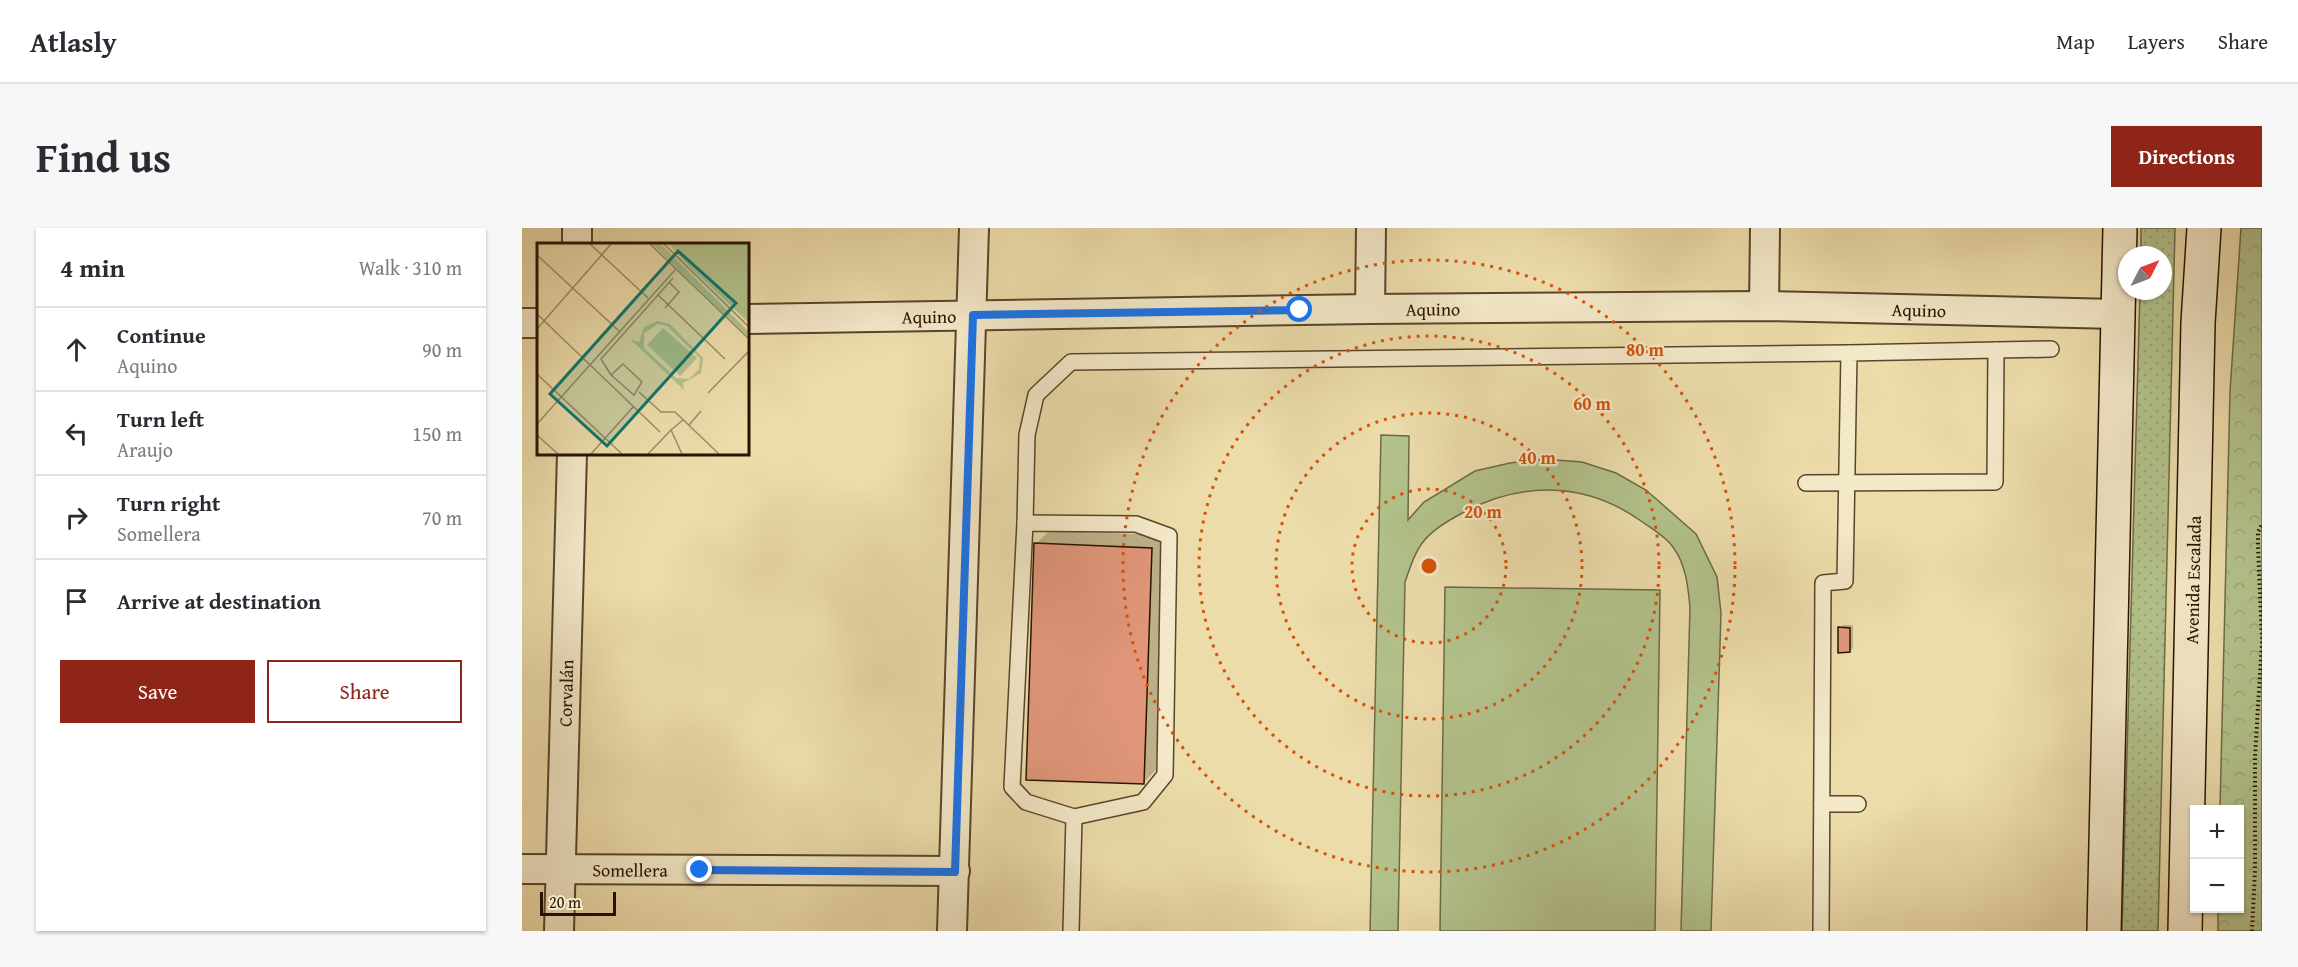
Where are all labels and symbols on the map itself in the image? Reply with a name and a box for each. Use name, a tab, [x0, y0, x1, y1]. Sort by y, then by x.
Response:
inset map	[537, 243, 748, 454]
north arrow	[2118, 246, 2172, 300]
street label: Aquino	[1406, 295, 1460, 322]
street label: Aquino	[1891, 295, 1946, 324]
route start	[1286, 296, 1312, 322]
street label: Aquino	[902, 302, 956, 330]
text: 80 m	[1626, 336, 1665, 363]
text: 60 m	[1573, 390, 1612, 417]
text: 40 m	[1518, 444, 1557, 471]
text: 20 m	[1464, 498, 1503, 525]
street label: Avenida Escalada	[2178, 515, 2207, 645]
centre of rings	[1419, 556, 1439, 576]
street label: Corvalán	[551, 659, 580, 727]
street label: Somellera	[592, 856, 668, 883]
route end	[686, 856, 712, 882]
scale bar	[540, 889, 616, 916]

